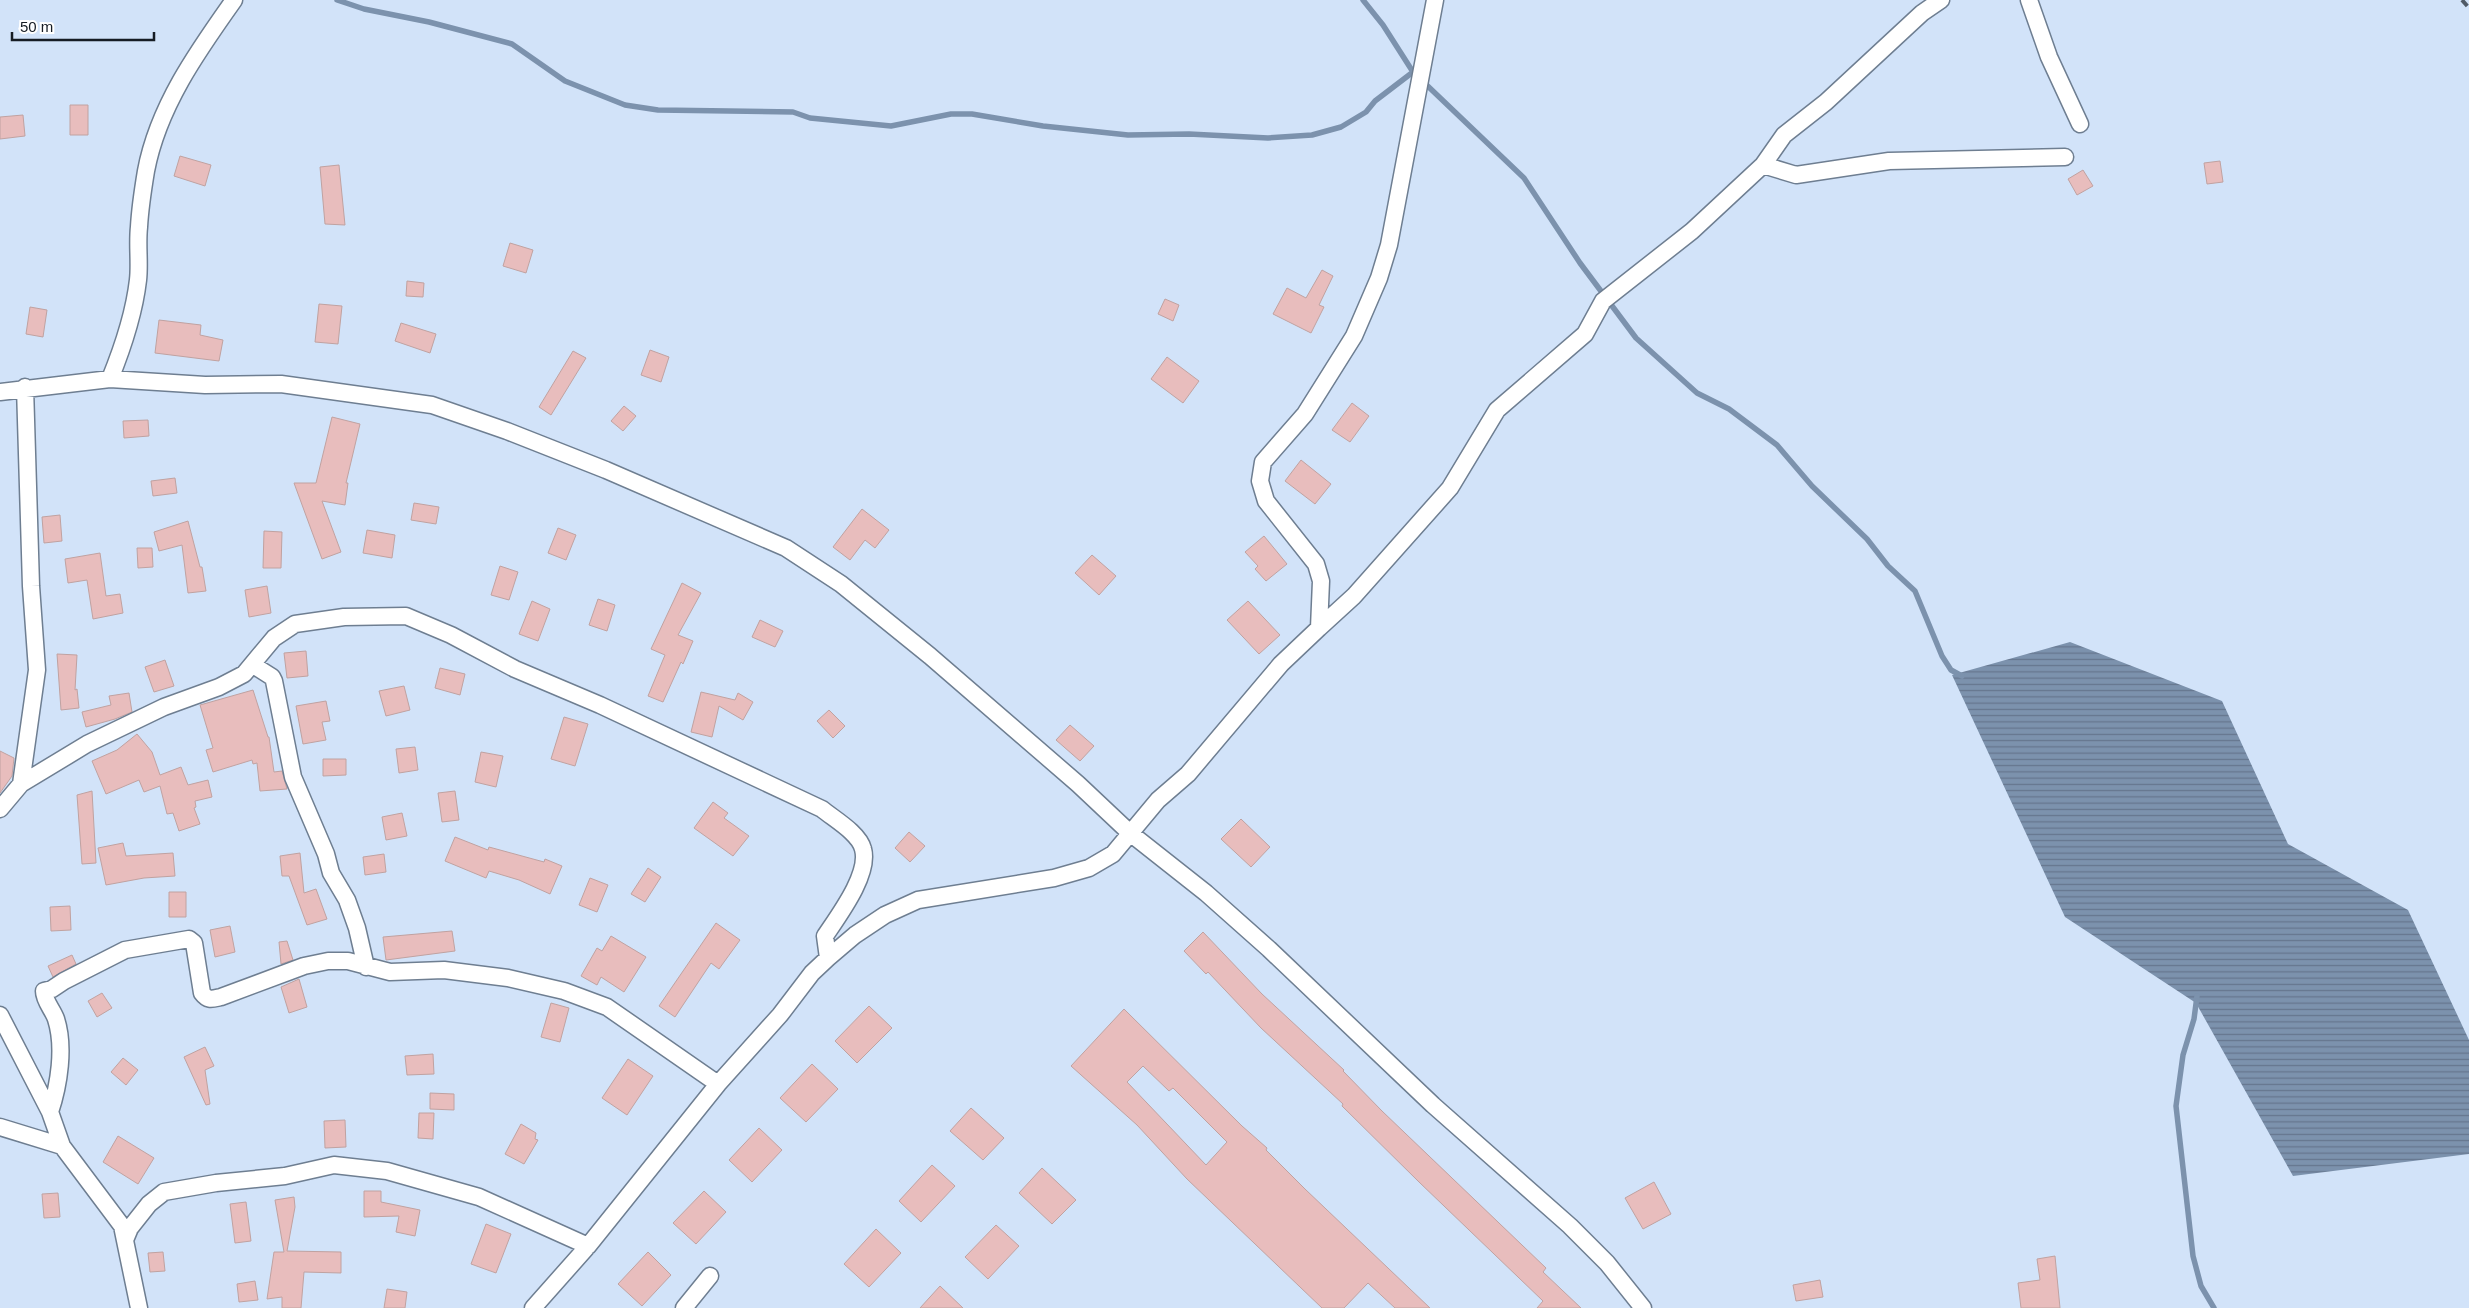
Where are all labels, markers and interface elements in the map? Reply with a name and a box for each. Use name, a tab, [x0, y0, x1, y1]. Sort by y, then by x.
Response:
scale bar	[12, 10, 155, 42]
text: 50 m	[20, 18, 53, 35]

